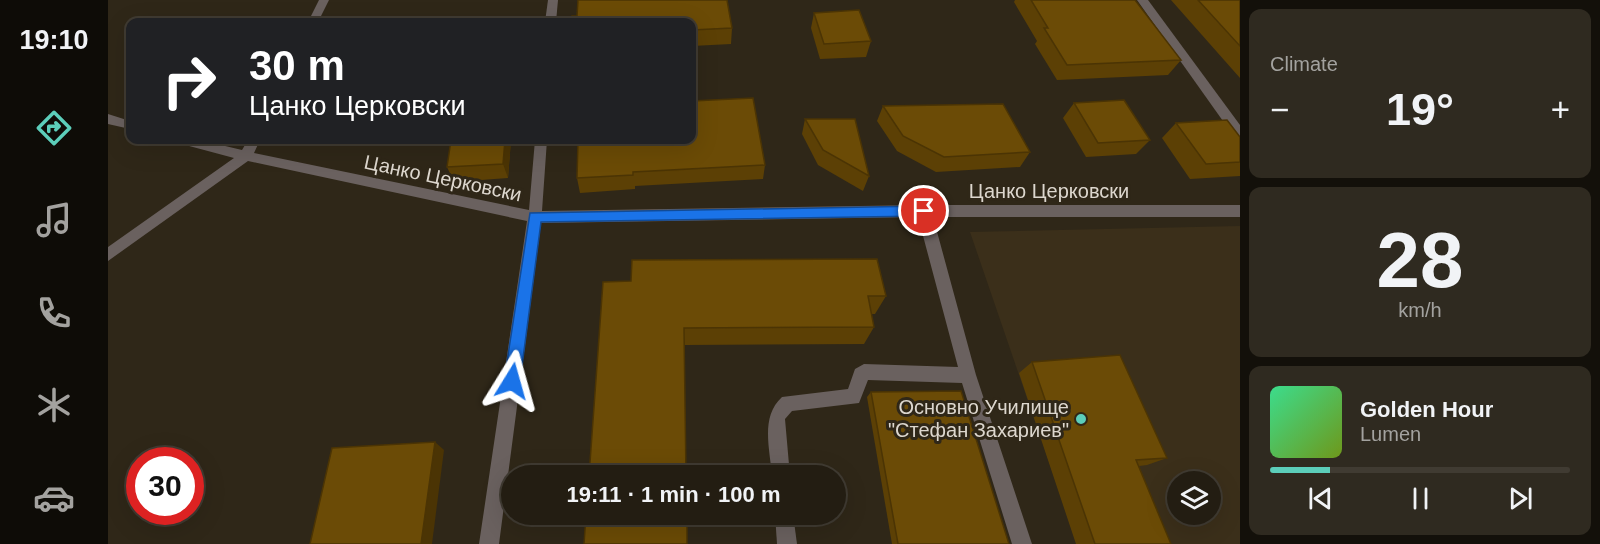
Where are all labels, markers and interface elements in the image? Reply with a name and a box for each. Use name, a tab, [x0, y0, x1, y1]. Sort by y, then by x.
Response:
text: 19:10	[19, 25, 89, 55]
icon: right	[150, 42, 228, 120]
text: 30 m	[249, 42, 345, 89]
text: Climate	[1270, 53, 1338, 75]
text: 19°	[1386, 84, 1454, 135]
text: Цанко Церковски	[249, 91, 466, 121]
text: −	[1270, 91, 1289, 128]
text: +	[1551, 91, 1570, 128]
icon: directions	[33, 107, 75, 149]
street label: Цанко Церковски	[362, 151, 524, 205]
street label: Цанко Церковски	[969, 180, 1129, 202]
pin	[898, 185, 949, 236]
icon: arrive	[907, 194, 940, 227]
icon: music	[33, 199, 75, 241]
text: 28	[1377, 216, 1463, 304]
icon: phone	[33, 292, 75, 334]
text: km/h	[1398, 299, 1442, 321]
position arrow	[480, 349, 544, 413]
icon: climate	[33, 384, 75, 426]
place label: Основно Училище "Стефан Захариев"	[888, 396, 1069, 441]
text: Golden Hour	[1360, 397, 1493, 422]
marker: Основно Училище "Стефан Захариев"	[1074, 412, 1088, 426]
text: Lumen	[1360, 423, 1421, 445]
speed limit sign: 30	[126, 447, 204, 525]
map controls	[1167, 471, 1221, 525]
button: layers	[1167, 471, 1221, 525]
icon: car	[33, 477, 75, 519]
text: 19:11 · 1 min · 100 m	[567, 482, 781, 507]
icon: previous	[1304, 482, 1337, 515]
icon: pause	[1404, 482, 1437, 515]
icon: next	[1504, 482, 1537, 515]

